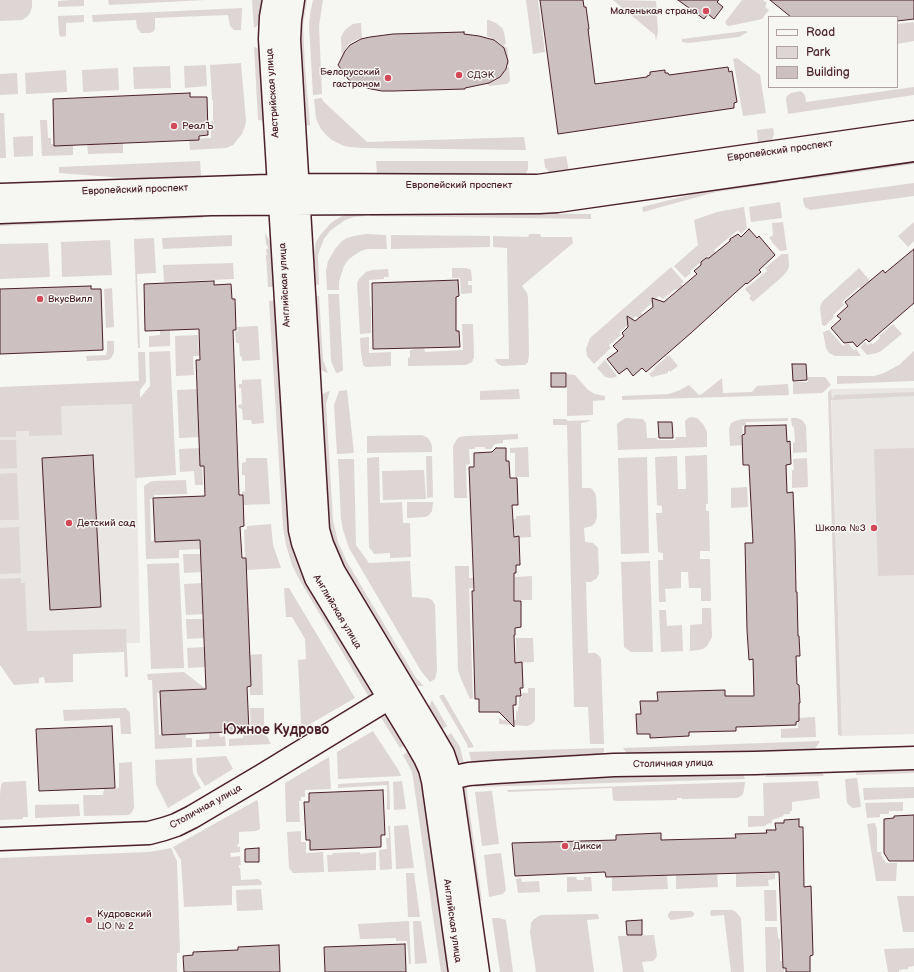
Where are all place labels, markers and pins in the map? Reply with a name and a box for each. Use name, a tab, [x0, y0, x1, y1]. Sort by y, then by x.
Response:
place label: Маленькая страна	[610, 5, 698, 17]
marker: Маленькая страна	[701, 6, 711, 16]
place label: Белорусский гастроном	[320, 66, 380, 90]
place label: СДЭК	[467, 69, 494, 81]
marker: СДЭК	[454, 70, 464, 80]
marker: Белорусский гастроном	[383, 73, 393, 83]
place label: РеалЪ	[182, 120, 213, 132]
marker: РеалЪ	[169, 121, 179, 131]
place label: ВкусВилл	[48, 293, 92, 305]
marker: ВкусВилл	[35, 294, 45, 304]
place label: Детский сад	[77, 517, 135, 529]
marker: Детский сад	[64, 518, 74, 528]
place label: Школа №3	[815, 522, 866, 534]
marker: Школа №3	[869, 523, 879, 533]
place label: Дикси	[573, 840, 601, 852]
marker: Дикси	[560, 841, 570, 851]
place label: Кудровский ЦО № 2	[97, 908, 152, 932]
marker: Кудровский ЦО № 2	[84, 915, 94, 925]

